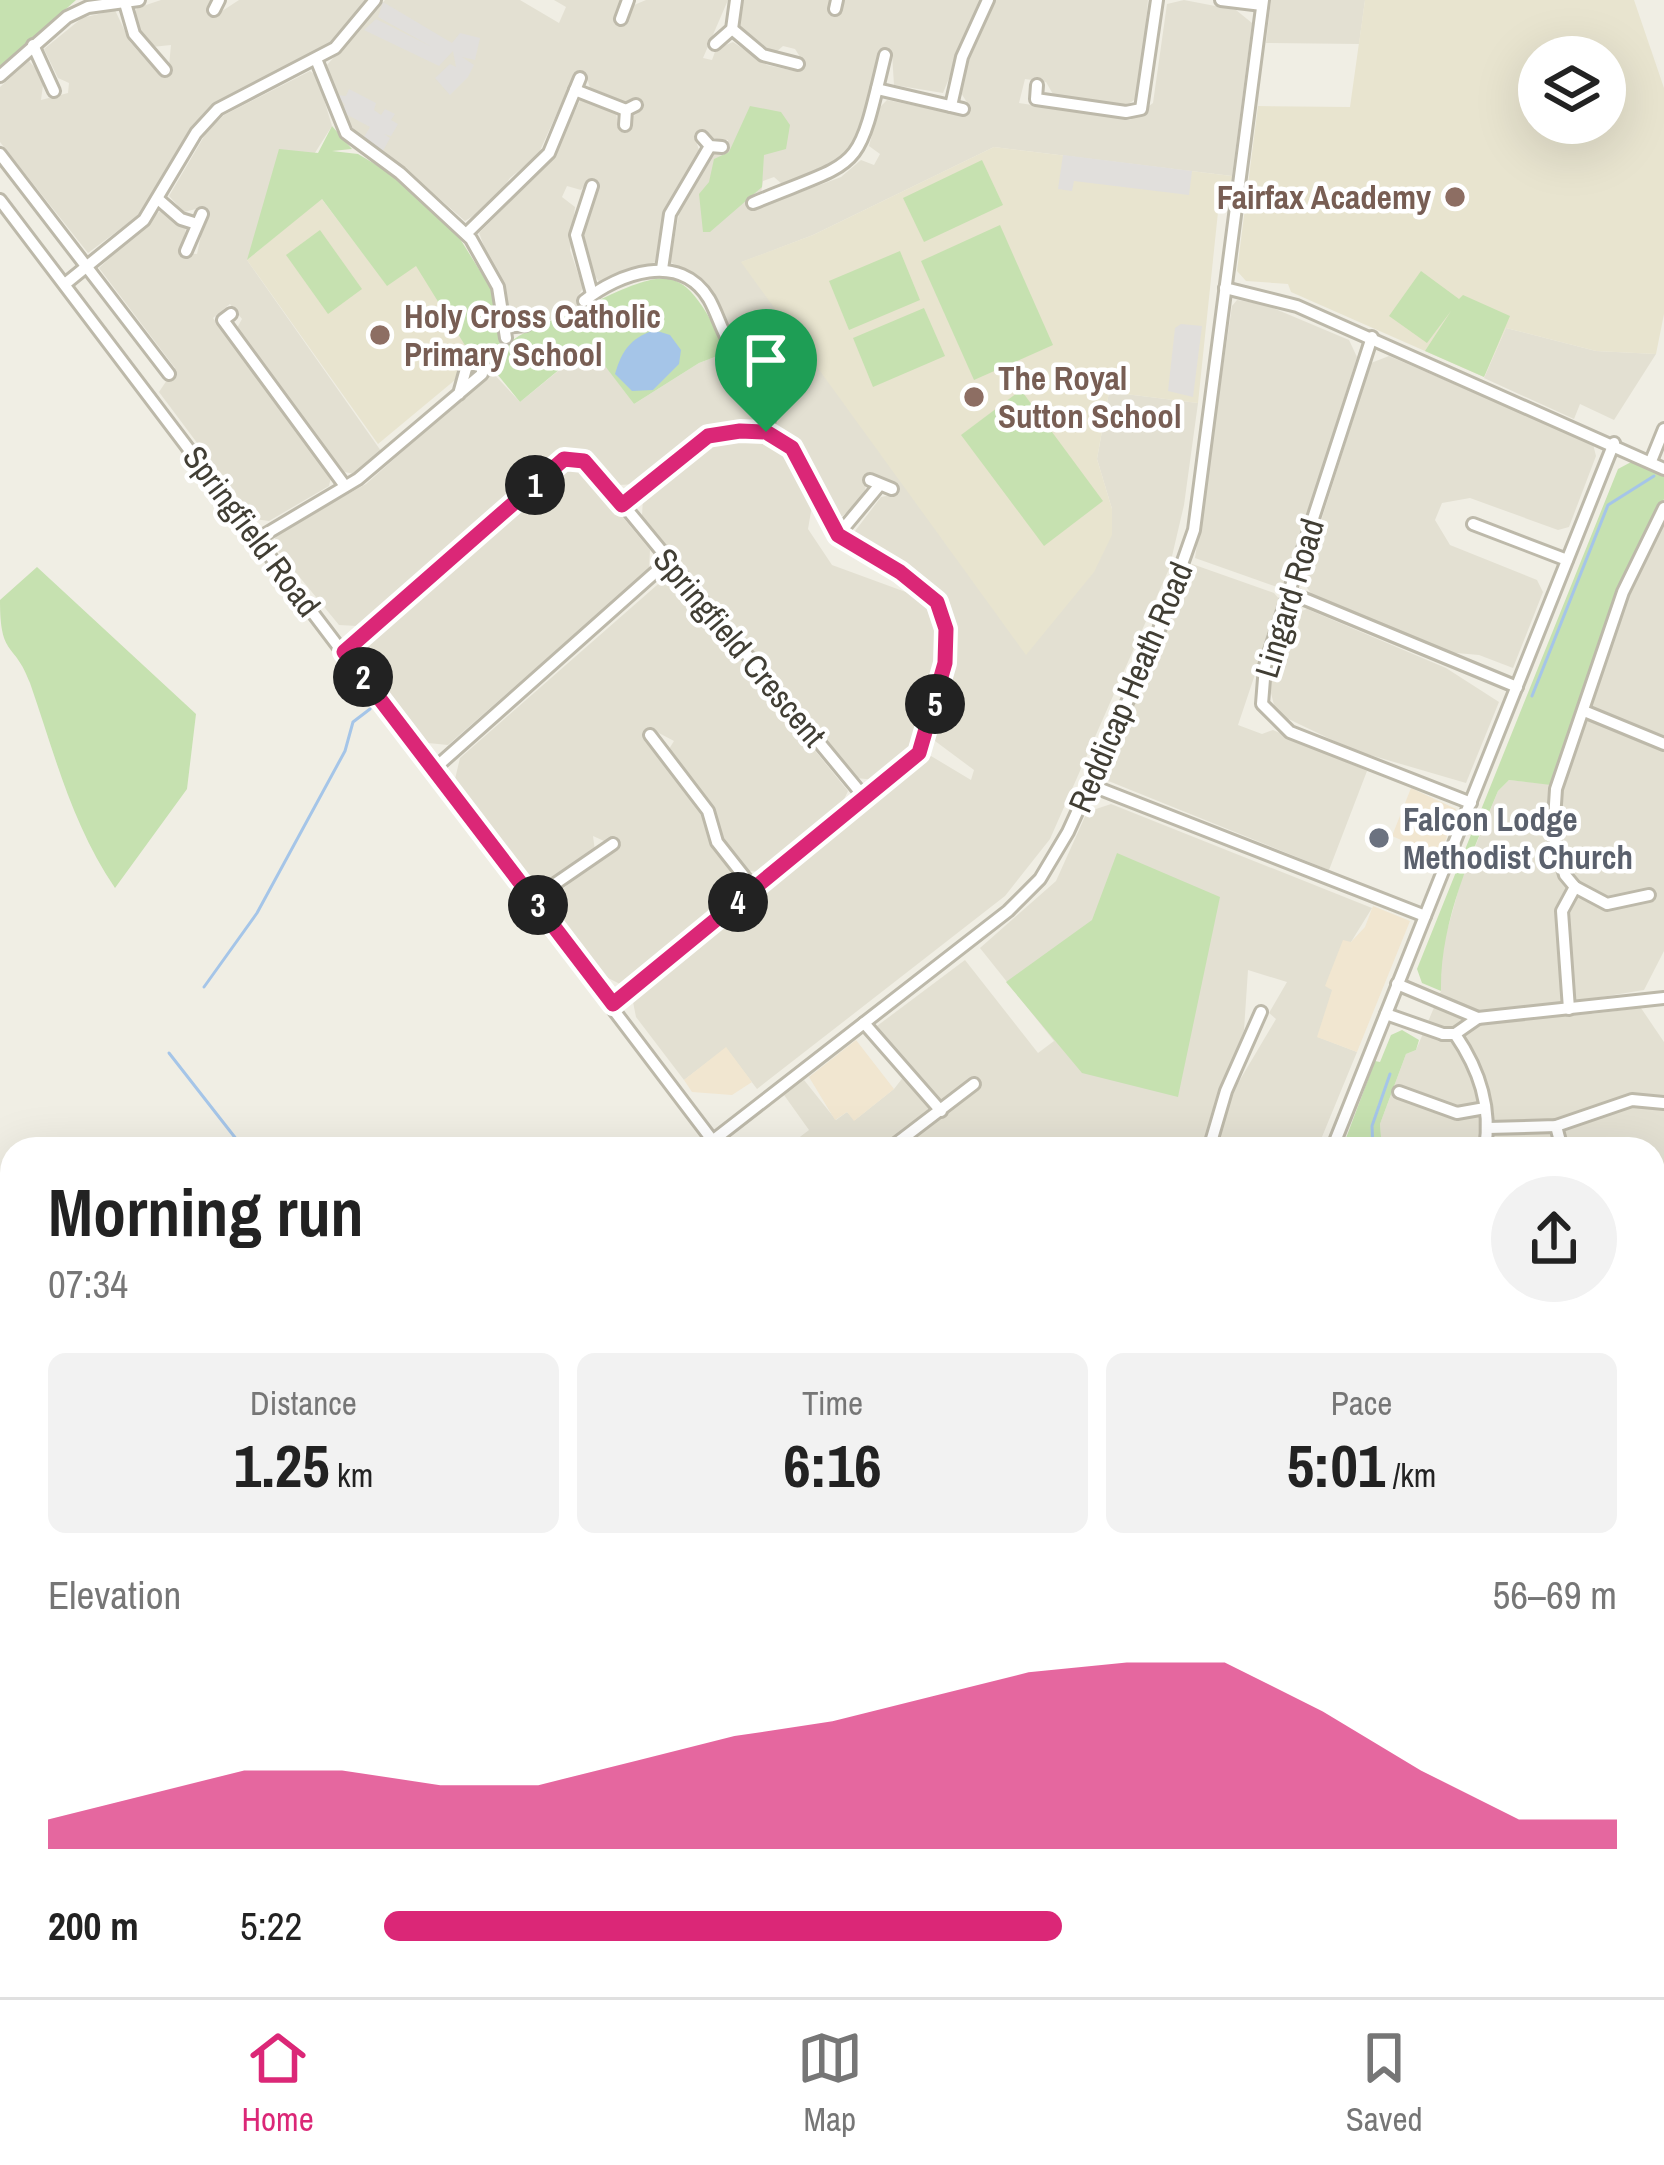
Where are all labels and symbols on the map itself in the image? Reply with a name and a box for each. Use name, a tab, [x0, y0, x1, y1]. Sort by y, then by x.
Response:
place label: Fairfax Academy	[1217, 175, 1431, 219]
marker: Fairfax Academy	[1442, 184, 1468, 210]
place label: Holy Cross Catholic Primary School	[404, 294, 661, 376]
pin	[715, 309, 817, 432]
marker: Holy Cross Catholic Primary School	[367, 322, 393, 348]
place label: The Royal Sutton School	[998, 356, 1181, 438]
marker: The Royal Sutton School	[961, 384, 987, 410]
street label: Springfield Road	[173, 437, 331, 625]
pin: 1	[505, 455, 565, 515]
street label: Lingard Road	[1244, 513, 1334, 683]
street label: Springfield Crescent	[644, 538, 836, 756]
street label: Reddicap Heath Road	[1057, 555, 1203, 819]
pin: 2	[333, 647, 393, 707]
pin: 5	[905, 674, 965, 734]
place label: Falcon Lodge Methodist Church	[1403, 797, 1633, 879]
marker: Falcon Lodge Methodist Church	[1366, 825, 1392, 851]
pin: 4	[708, 872, 768, 932]
pin: 3	[508, 875, 568, 935]

